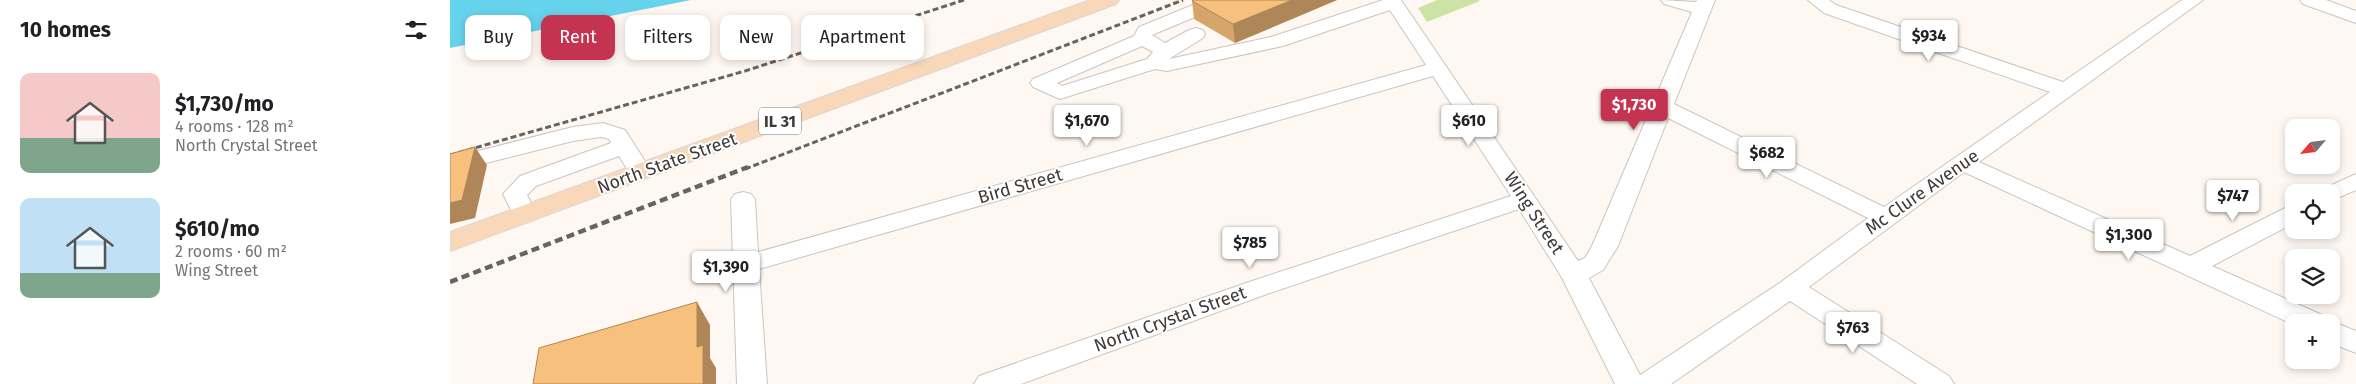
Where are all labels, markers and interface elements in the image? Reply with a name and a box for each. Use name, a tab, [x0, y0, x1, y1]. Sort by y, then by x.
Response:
chip: Buy	[465, 15, 531, 60]
chip: Rent	[541, 15, 615, 60]
chip: Filters	[625, 15, 710, 60]
chip: New	[720, 15, 791, 60]
chip: Apartment	[801, 15, 924, 60]
icon: filters	[402, 16, 430, 44]
text: 10 homes	[20, 17, 111, 43]
pin: $934	[1899, 20, 1959, 62]
text: $934	[1912, 26, 1946, 45]
pin: $1,730	[1593, 88, 1675, 131]
text: $1,730/mo	[175, 91, 274, 117]
icon: home	[60, 93, 120, 153]
text: $1,730	[1612, 95, 1656, 114]
pin: $1,670	[1046, 104, 1128, 147]
pin: $610	[1439, 104, 1499, 147]
road number: IL 31	[759, 108, 801, 134]
text: $1,670	[1065, 111, 1109, 130]
text: $610	[1452, 111, 1486, 130]
text: 4 rooms · 128 m²	[175, 117, 294, 136]
north arrow	[2285, 119, 2340, 174]
map controls	[2285, 119, 2340, 369]
street label: North State Street	[594, 127, 740, 199]
text: North Crystal Street	[175, 136, 318, 155]
pin: $682	[1737, 136, 1797, 179]
text: $682	[1749, 143, 1785, 162]
street label: Mc Clure Avenue	[1861, 145, 1983, 239]
street label: Bird Street	[975, 163, 1065, 209]
street label: Wing Street	[1499, 168, 1569, 259]
pin: $747	[2203, 180, 2263, 222]
button: locate	[2285, 184, 2340, 239]
text: $747	[2217, 186, 2249, 205]
text: $610/mo	[175, 216, 260, 242]
icon: home	[60, 218, 120, 278]
pin: $1,300	[2088, 218, 2170, 261]
text: $1,300	[2106, 225, 2152, 244]
pin: $785	[1220, 226, 1280, 269]
text: $785	[1233, 233, 1267, 252]
text: 2 rooms · 60 m²	[175, 242, 287, 261]
button: layers	[2285, 249, 2340, 304]
pin: $1,390	[685, 250, 767, 293]
text: $1,390	[703, 257, 749, 276]
text: Wing Street	[175, 261, 258, 280]
street label: North Crystal Street	[1091, 281, 1250, 357]
pin: $763	[1823, 312, 1883, 354]
button: +	[2285, 314, 2340, 369]
text: $763	[1837, 318, 1869, 337]

